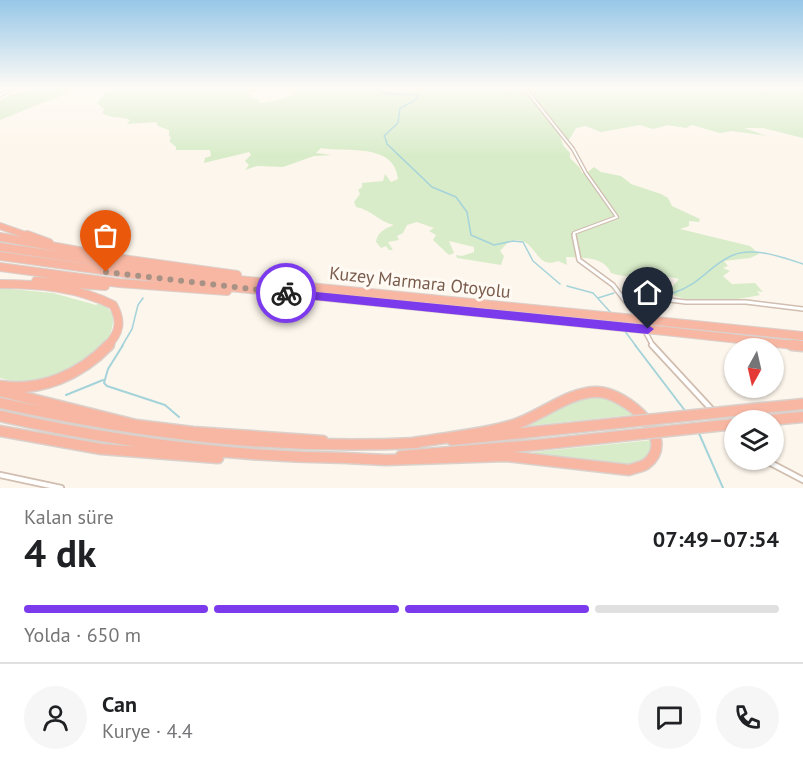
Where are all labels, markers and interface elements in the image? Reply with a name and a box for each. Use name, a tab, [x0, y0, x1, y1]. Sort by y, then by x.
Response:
pin	[80, 210, 131, 272]
icon: bag	[89, 219, 122, 252]
street label: Kuzey Marmara Otoyolu	[328, 261, 512, 303]
courier	[256, 263, 316, 323]
pin	[622, 267, 673, 329]
icon: home	[631, 276, 664, 309]
icon: bike	[270, 277, 303, 310]
north arrow	[724, 338, 784, 398]
map controls	[724, 338, 784, 470]
button: layers	[724, 410, 784, 470]
text: Kalan süre	[24, 504, 114, 530]
text: 07:49–07:54	[653, 525, 779, 553]
text: 4 dk	[24, 527, 96, 578]
text: Yolda · 650 m	[24, 622, 141, 648]
button: person	[24, 686, 87, 749]
button: chat	[638, 686, 701, 749]
button: phone	[716, 686, 779, 749]
text: Can	[102, 690, 137, 718]
text: Kurye · 4.4	[102, 718, 193, 744]

